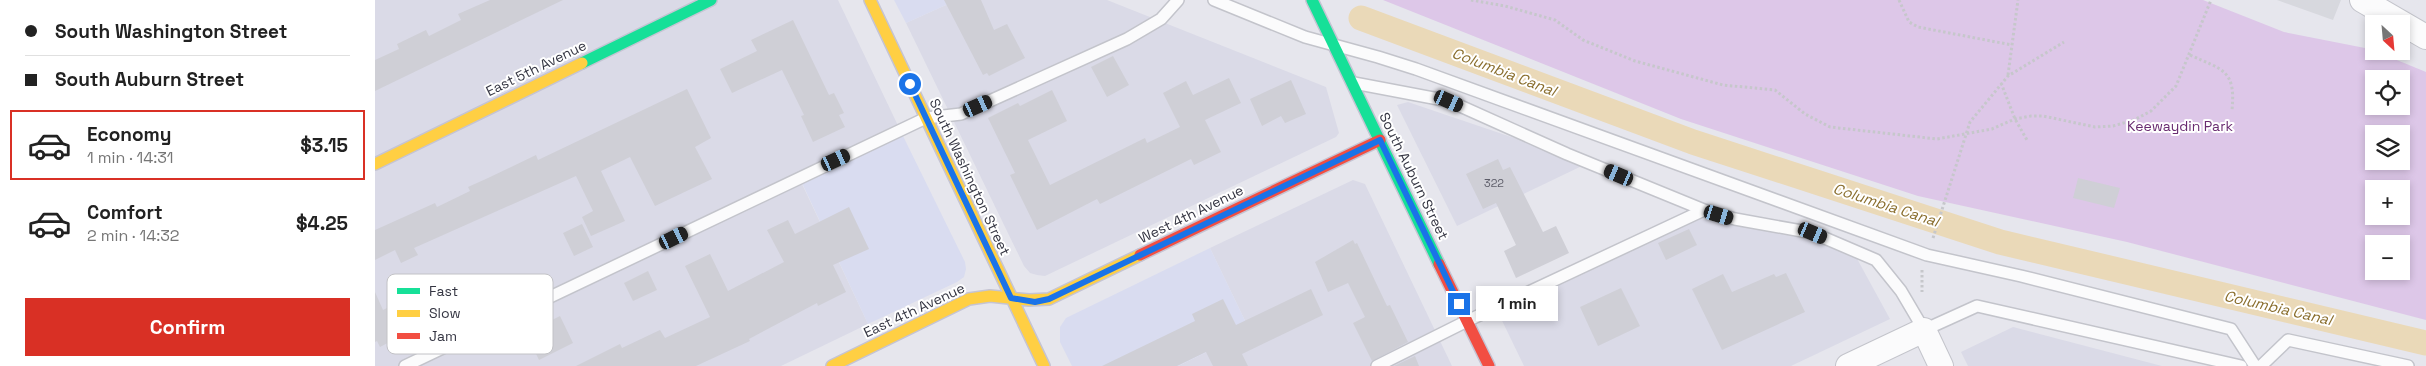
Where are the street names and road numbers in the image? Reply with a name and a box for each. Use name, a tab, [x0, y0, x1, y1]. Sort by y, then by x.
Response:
street label: East 5th Avenue	[483, 36, 589, 100]
street label: South Washington Street	[926, 96, 1014, 258]
street label: South Auburn Street	[1375, 109, 1453, 243]
street label: West 4th Avenue	[1136, 181, 1246, 247]
street label: East 4th Avenue	[860, 279, 968, 341]

